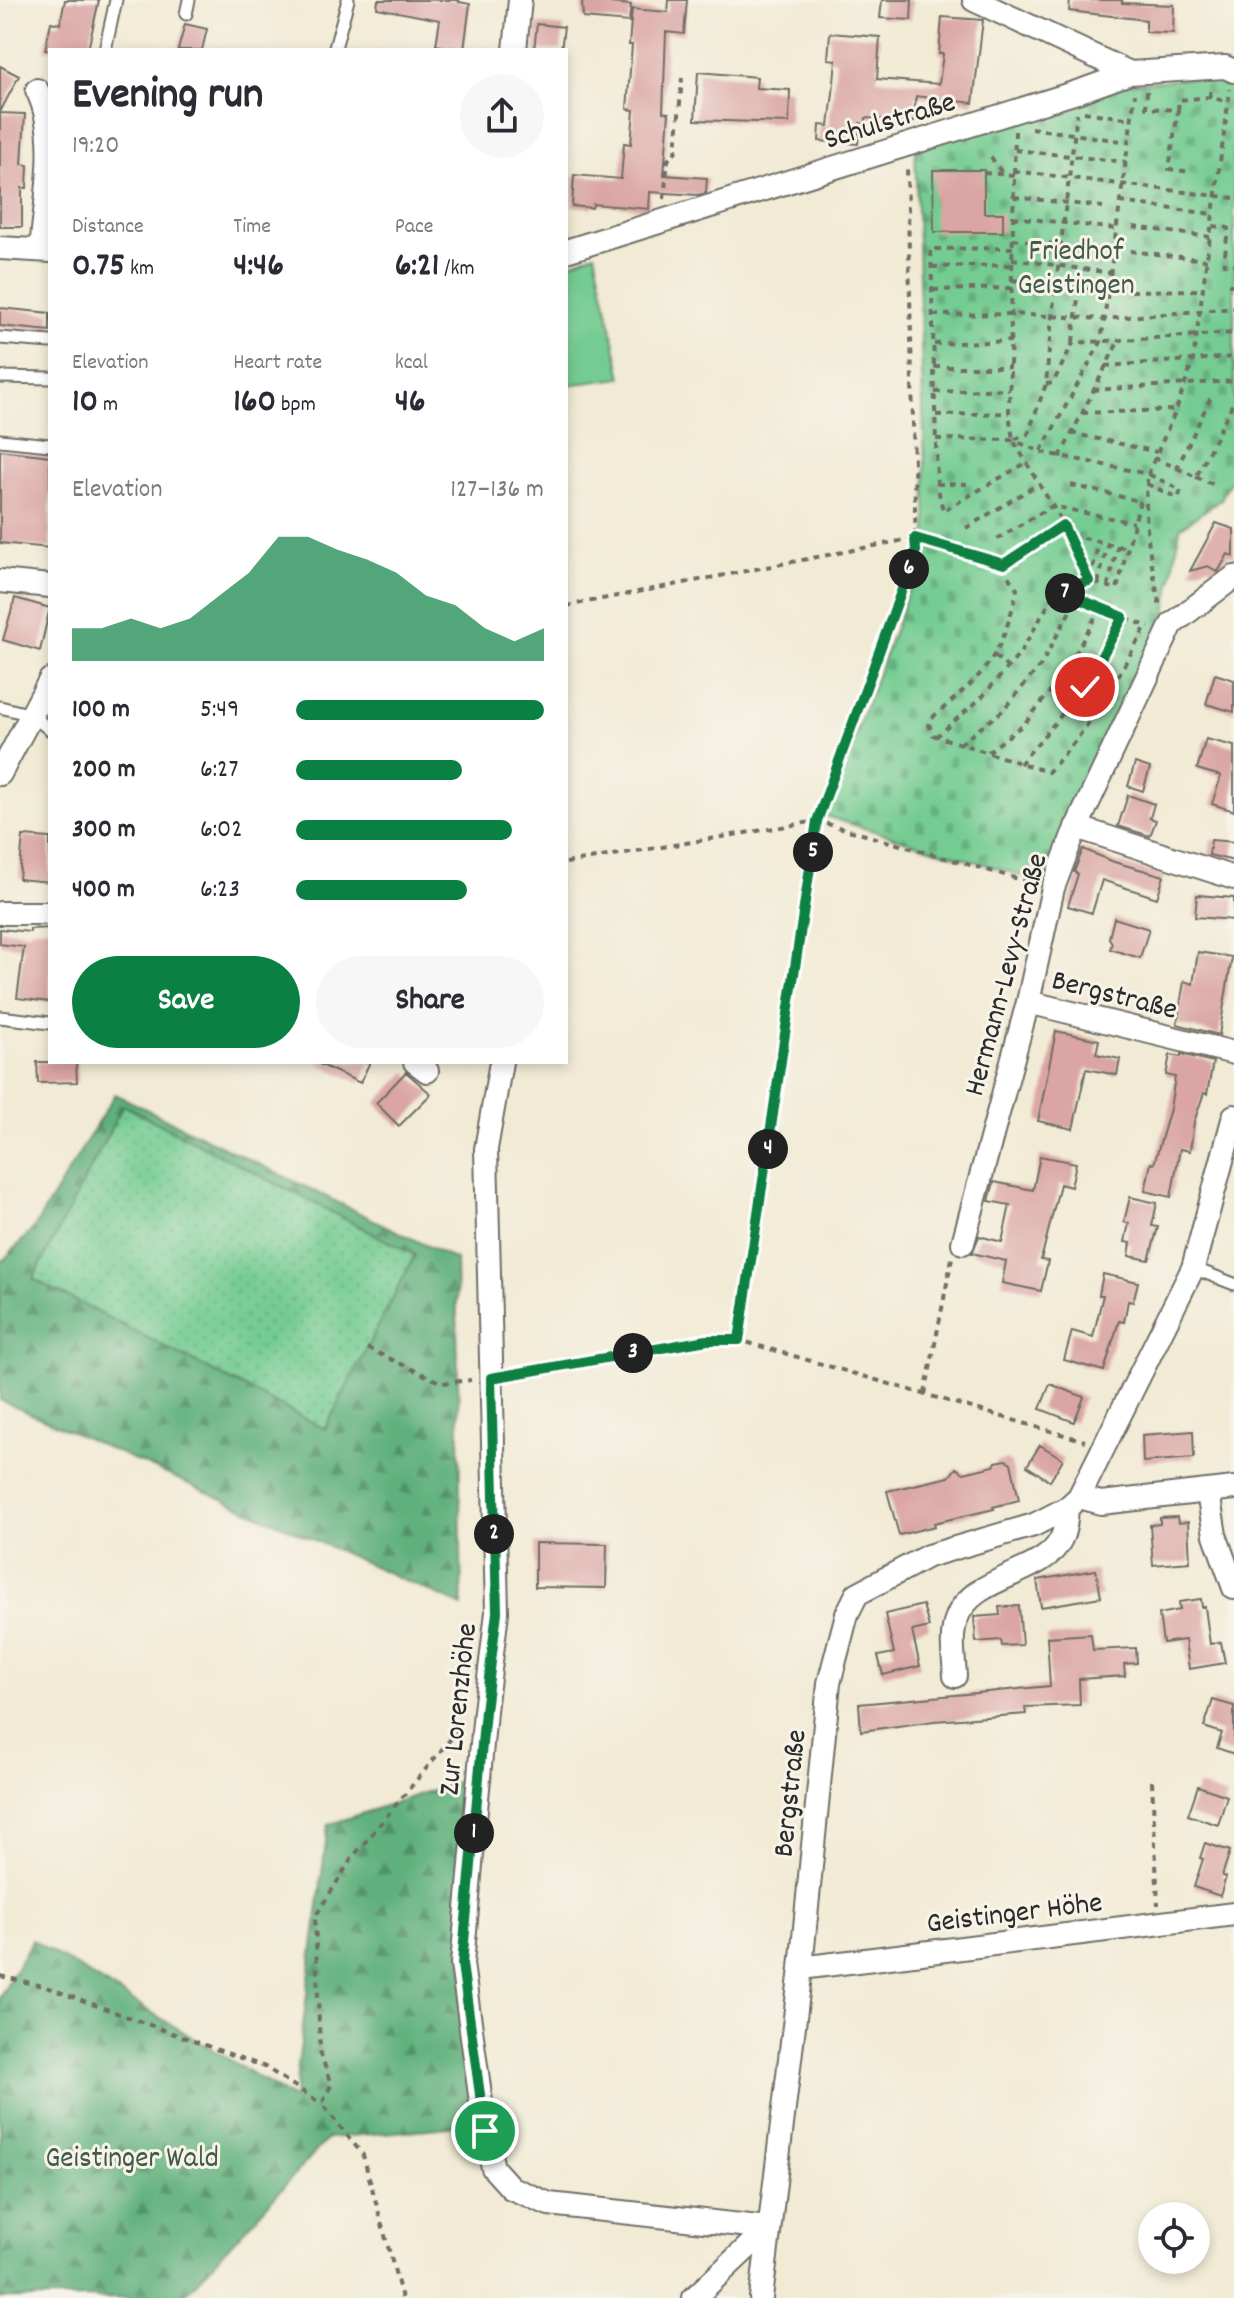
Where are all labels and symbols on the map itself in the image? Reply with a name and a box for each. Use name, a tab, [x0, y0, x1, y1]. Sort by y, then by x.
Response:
street label: Schulstraße	[819, 83, 961, 164]
park label: Friedhof Geistingen	[1017, 232, 1135, 309]
pin: 6	[889, 549, 929, 589]
pin: 7	[1045, 573, 1085, 613]
pin	[1051, 653, 1119, 721]
pin: 5	[793, 832, 833, 872]
street label: Hermann-Levy-Straße	[955, 849, 1061, 1101]
street label: Bergstraße	[1047, 961, 1181, 1034]
pin: 4	[748, 1129, 788, 1169]
pin: 3	[613, 1333, 653, 1373]
pin: 2	[474, 1514, 514, 1554]
street label: Zur Lorenzhöhe	[430, 1621, 491, 1798]
street label: Bergstraße	[764, 1728, 821, 1859]
pin: 1	[454, 1813, 494, 1853]
street label: Geistinger Höhe	[924, 1883, 1105, 1948]
pin	[451, 2097, 519, 2165]
park label: Geistinger Wald	[45, 2139, 219, 2182]

